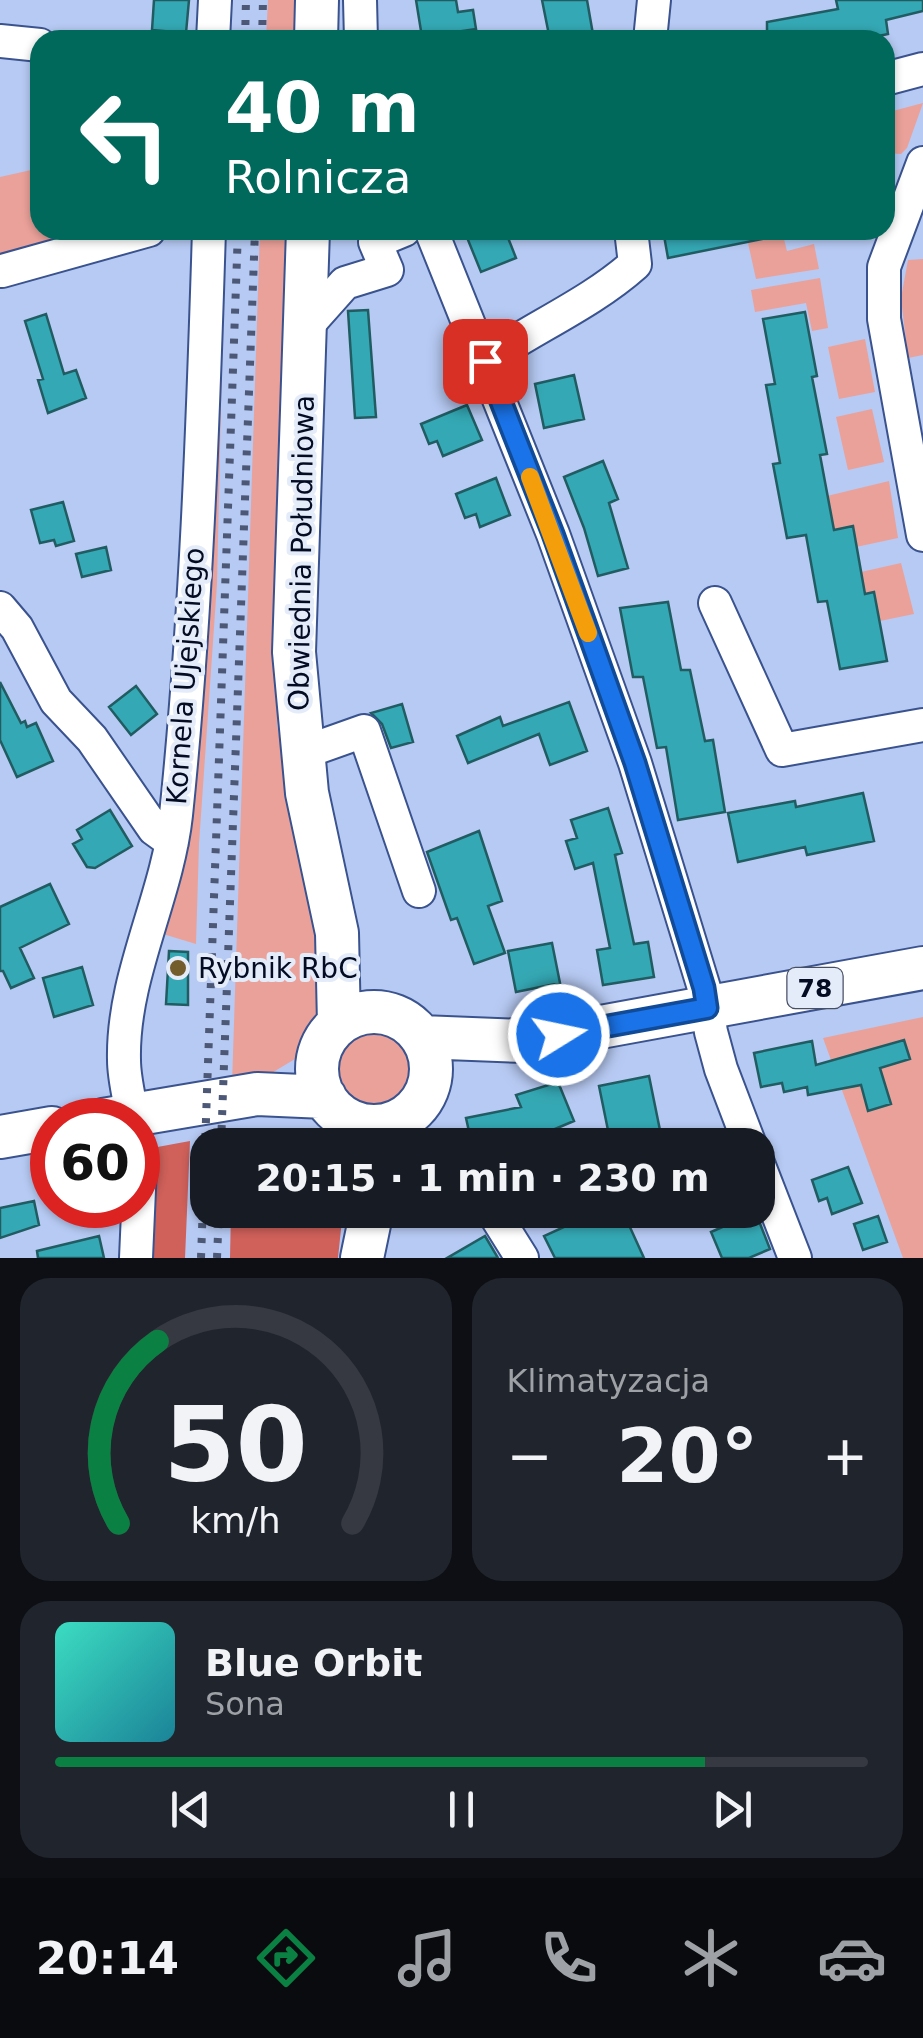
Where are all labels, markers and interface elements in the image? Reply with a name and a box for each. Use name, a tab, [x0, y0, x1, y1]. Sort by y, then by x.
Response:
text: 40 m	[225, 67, 420, 149]
icon: left	[60, 70, 190, 200]
text: Rolnicza	[225, 151, 411, 204]
pin	[443, 319, 528, 404]
icon: arrive	[458, 334, 513, 389]
street label: Obwiednia Południowa	[282, 395, 321, 711]
street label: Kornela Ujejskiego	[160, 546, 211, 806]
place label: Rybnik RbC	[198, 952, 358, 985]
marker: Rybnik RbC	[167, 957, 189, 979]
road number: 78	[788, 968, 842, 1008]
position arrow	[507, 983, 611, 1087]
speed limit sign: 60	[30, 1098, 160, 1228]
text: 20:15 · 1 min · 230 m	[255, 1156, 710, 1200]
text: Klimatyzacja	[507, 1362, 710, 1400]
text: 50	[163, 1384, 308, 1506]
text: 20°	[616, 1412, 758, 1500]
text: −	[507, 1424, 553, 1488]
text: +	[822, 1424, 868, 1488]
text: km/h	[191, 1500, 281, 1541]
text: Blue Orbit	[205, 1641, 422, 1685]
text: Sona	[205, 1685, 285, 1723]
icon: previous	[163, 1782, 218, 1837]
icon: pause	[434, 1782, 489, 1837]
icon: next	[705, 1782, 760, 1837]
icon: directions	[251, 1923, 321, 1993]
icon: music	[392, 1923, 462, 1993]
icon: phone	[534, 1923, 604, 1993]
icon: climate	[676, 1923, 746, 1993]
icon: car	[817, 1923, 887, 1993]
text: 20:14	[36, 1932, 179, 1985]

